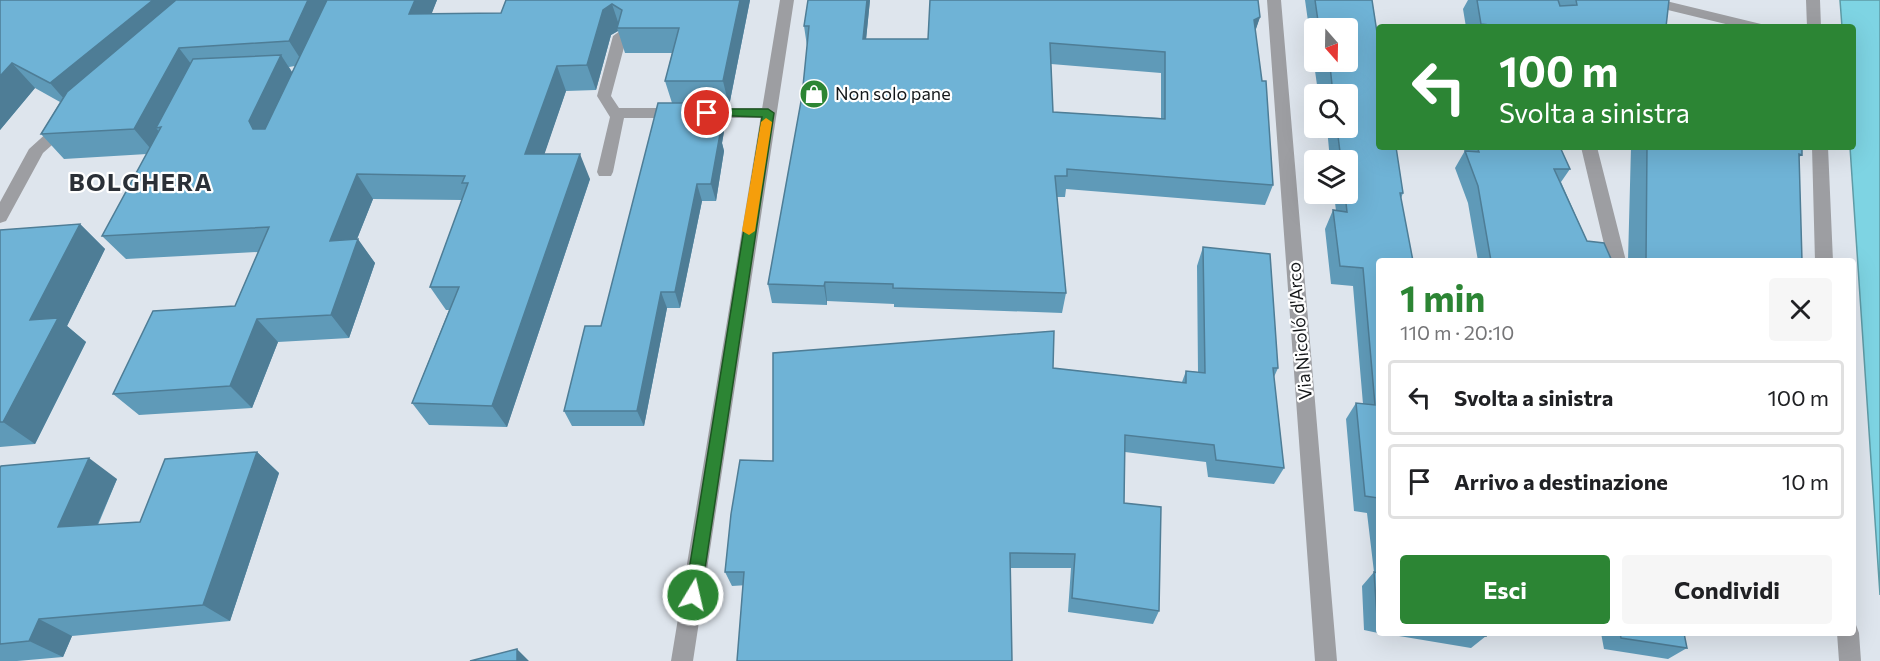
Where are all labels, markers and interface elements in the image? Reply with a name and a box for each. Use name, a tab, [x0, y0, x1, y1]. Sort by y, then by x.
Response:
north arrow	[1304, 18, 1358, 72]
map controls	[1304, 18, 1358, 204]
text: 100 m	[1499, 44, 1619, 96]
icon: left	[1400, 48, 1478, 126]
shop icon: Non solo pane	[798, 78, 830, 110]
place label: Non solo pane	[835, 82, 951, 104]
button: search	[1304, 84, 1358, 138]
pin	[681, 87, 732, 138]
icon: arrive	[690, 96, 723, 129]
text: Svolta a sinistra	[1499, 96, 1690, 129]
button: layers	[1304, 150, 1358, 204]
district label: BOLGHERA	[69, 167, 213, 196]
street label: Via Nicoló d'Arco	[1282, 261, 1316, 401]
text: 1 min	[1400, 275, 1485, 319]
button: close	[1769, 278, 1832, 341]
text: 110 m · 20:10	[1400, 320, 1514, 344]
icon: left	[1403, 381, 1436, 414]
text: Svolta a sinistra	[1454, 384, 1613, 411]
text: 100 m	[1767, 384, 1829, 411]
icon: arrive	[1403, 465, 1436, 498]
text: Arrivo a destinazione	[1454, 468, 1668, 495]
text: 10 m	[1782, 468, 1829, 495]
button: Esci	[1400, 555, 1610, 624]
button: Condividi	[1622, 555, 1832, 624]
position arrow	[661, 563, 725, 627]

